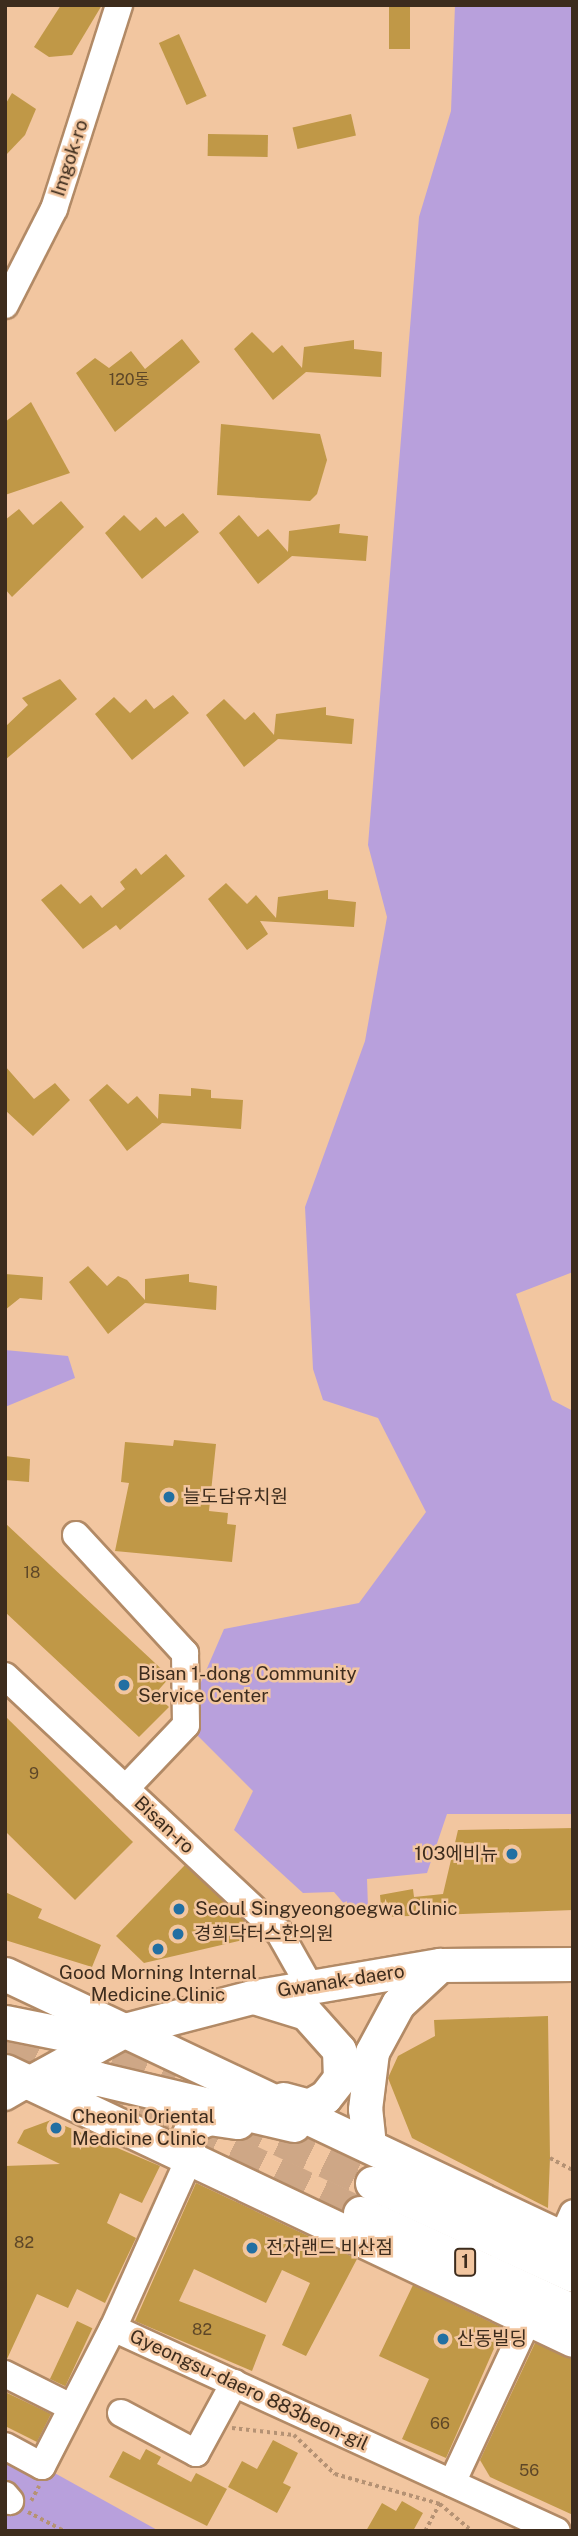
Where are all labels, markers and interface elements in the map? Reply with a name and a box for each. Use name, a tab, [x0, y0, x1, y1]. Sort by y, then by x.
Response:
street label: Imgok-ro	[47, 117, 93, 199]
house number: 120동	[109, 370, 149, 390]
place label: 늘도담유치원	[183, 1486, 288, 1508]
marker: 늘도담유치원	[161, 1489, 177, 1505]
house number: 18	[24, 1563, 40, 1583]
place label: Bisan 1-dong Community Service Center	[138, 1663, 357, 1707]
marker: Bisan 1-dong Community Service Center	[116, 1677, 132, 1693]
house number: 9	[29, 1764, 39, 1784]
street label: Bisan-ro	[129, 1792, 199, 1858]
place label: 103에비뉴	[414, 1843, 498, 1865]
marker: 103에비뉴	[504, 1846, 520, 1862]
place label: Seoul Singyeongoegwa Clinic	[195, 1898, 458, 1920]
marker: Seoul Singyeongoegwa Clinic	[169, 1899, 189, 1919]
place label: 경희닥터스한의원	[194, 1923, 334, 1945]
marker: 경희닥터스한의원	[168, 1924, 188, 1944]
marker: Good Morning Internal Medicine Clinic	[148, 1939, 168, 1959]
street label: Gwanak-daero	[276, 1960, 406, 2002]
place label: Good Morning Internal Medicine Clinic	[59, 1962, 257, 2006]
place label: Cheonil Oriental Medicine Clinic	[72, 2106, 215, 2150]
marker: Cheonil Oriental Medicine Clinic	[46, 2118, 66, 2138]
house number: 82	[14, 2233, 34, 2253]
place label: 전자랜드 비산점	[266, 2237, 393, 2259]
marker: 전자랜드 비산점	[244, 2240, 260, 2256]
road number: 1	[453, 2248, 477, 2276]
house number: 82	[192, 2320, 212, 2340]
street label: Gyeongsu-daero 883beon-gil	[126, 2325, 372, 2455]
place label: 산동빌딩	[457, 2328, 527, 2350]
marker: 산동빌딩	[435, 2331, 451, 2347]
house number: 66	[430, 2414, 450, 2434]
house number: 56	[519, 2461, 539, 2481]

